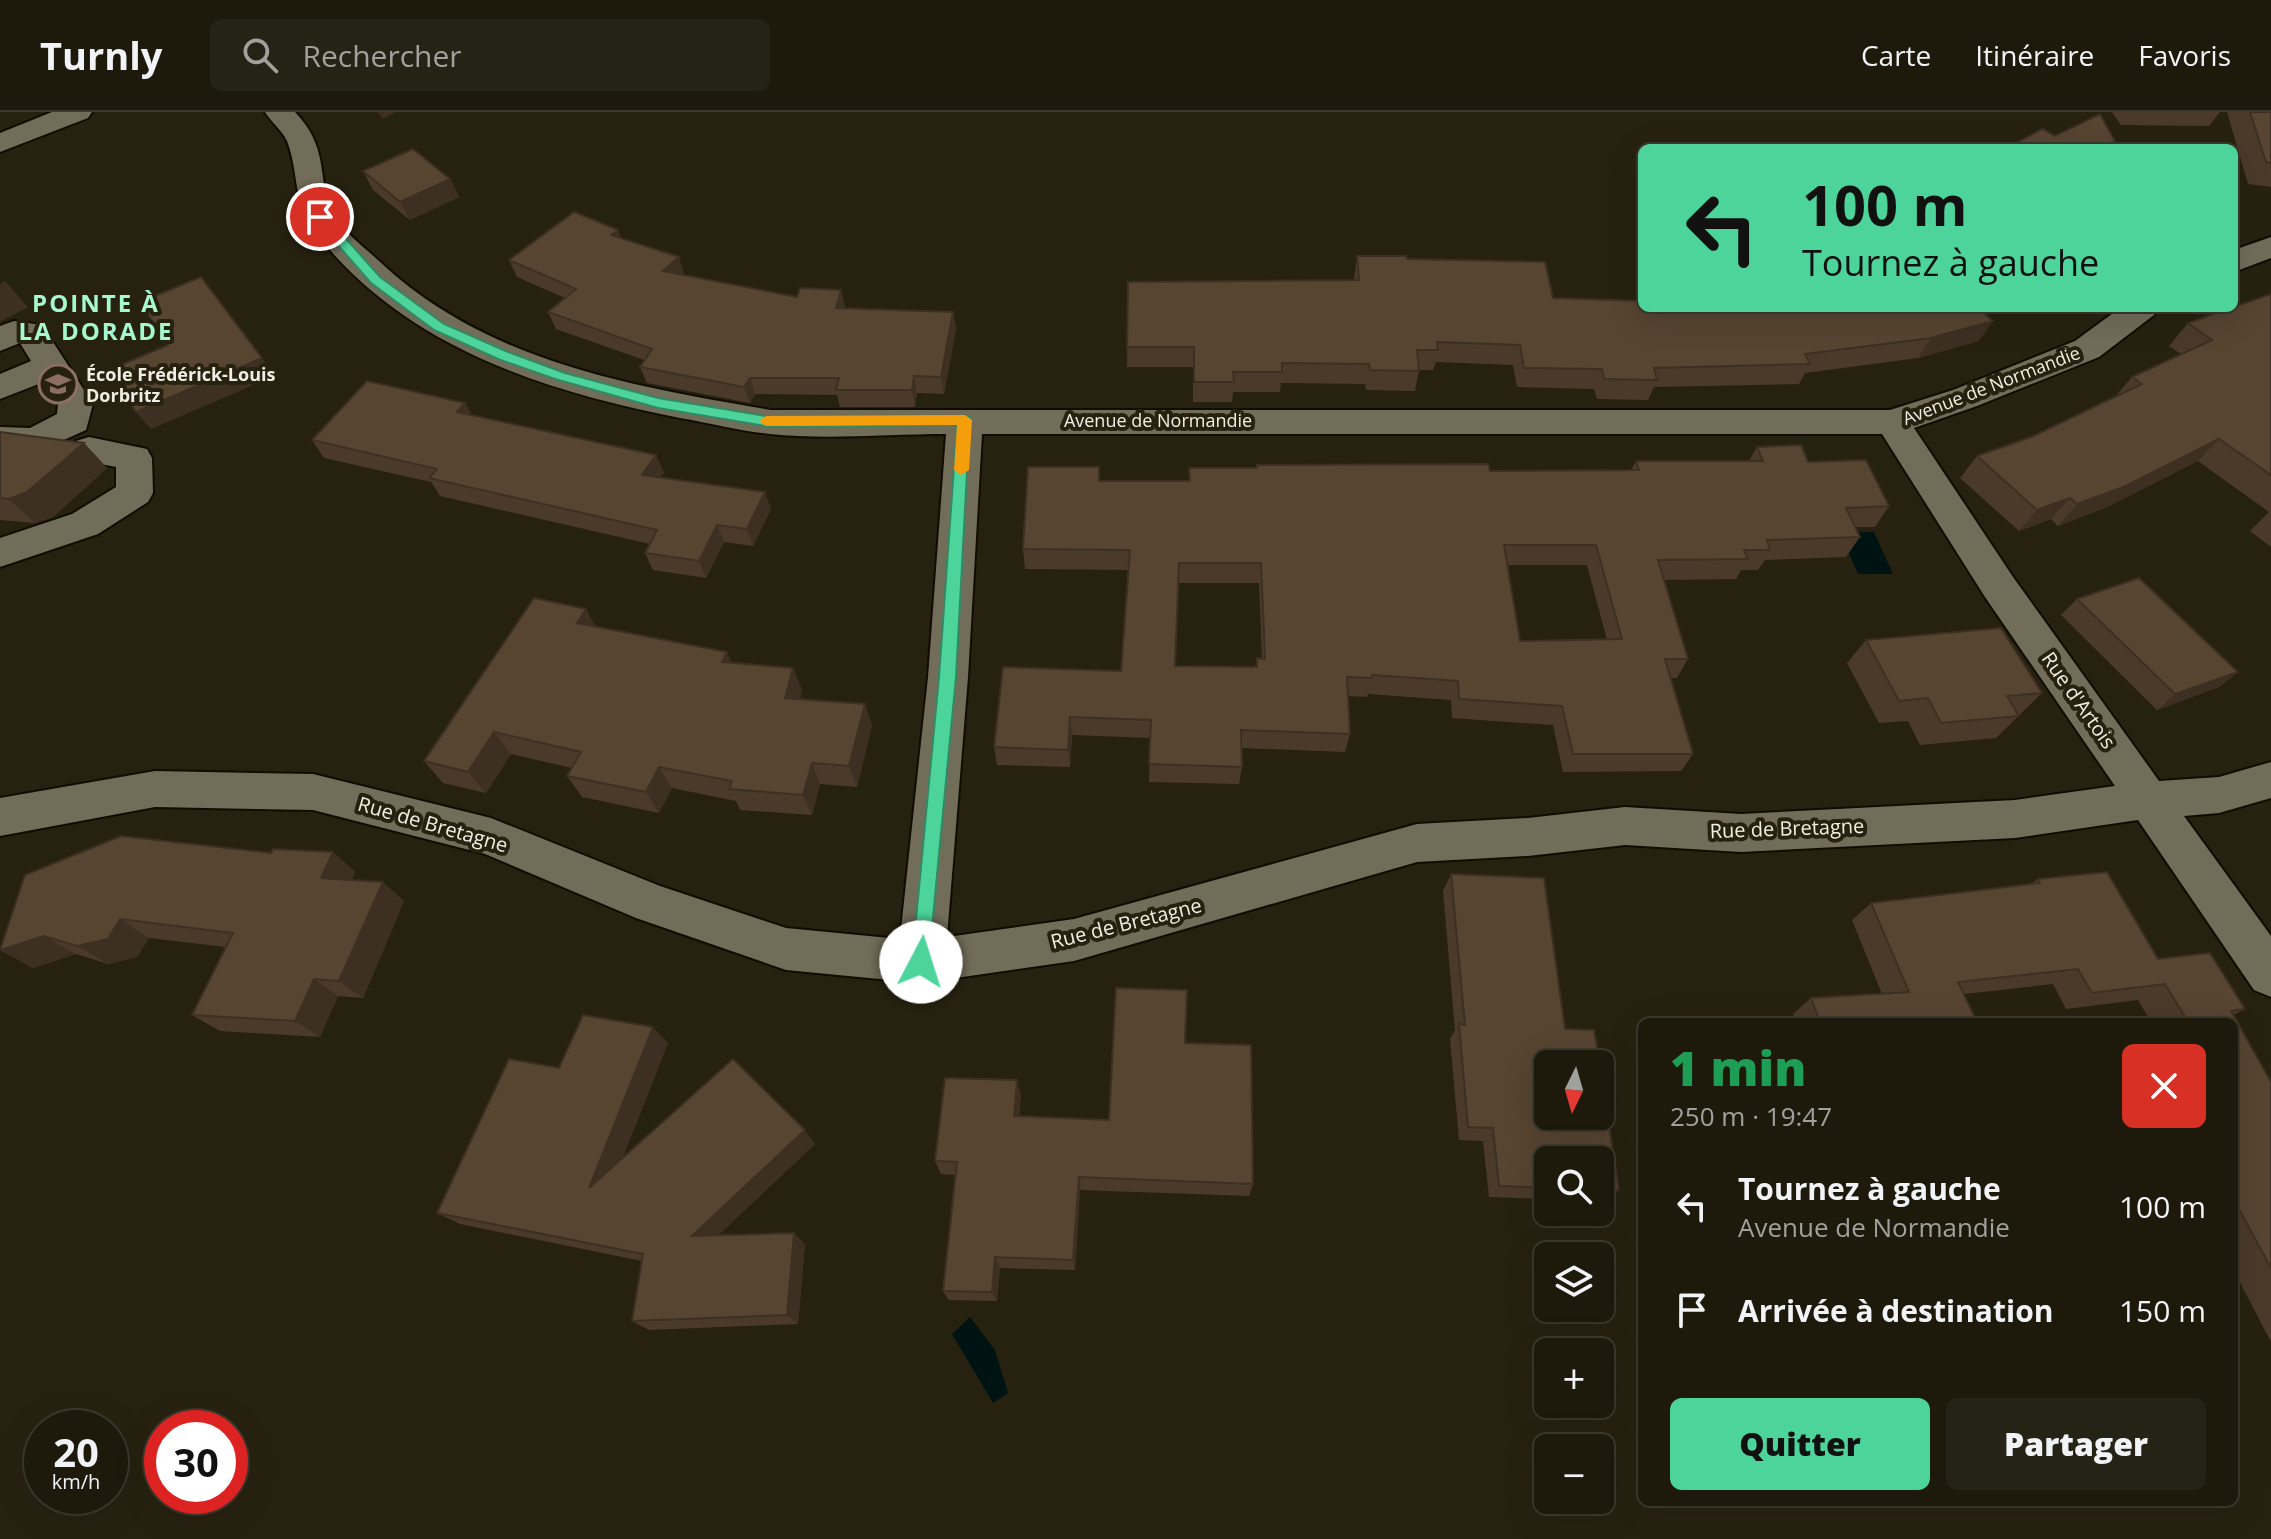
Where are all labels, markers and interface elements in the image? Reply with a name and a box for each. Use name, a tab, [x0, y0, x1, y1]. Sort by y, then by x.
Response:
search box	[210, 19, 770, 91]
text: Turnly	[40, 29, 162, 81]
icon: search	[238, 33, 282, 77]
text: Rechercher	[302, 35, 462, 76]
text: Carte	[1861, 36, 1931, 74]
text: Itinéraire	[1975, 36, 2094, 74]
text: Favoris	[2138, 36, 2231, 74]
text: 100 m	[1802, 166, 1968, 242]
icon: left	[1670, 176, 1774, 280]
pin	[286, 183, 354, 251]
icon: arrive	[298, 195, 342, 239]
text: Tournez à gauche	[1802, 238, 2099, 287]
district label: POINTE À LA DORADE	[19, 286, 173, 347]
street label: Avenue de Normandie	[1899, 340, 2083, 430]
place label: École Frédérick-Louis Dorbritz	[86, 362, 276, 407]
school or university icon: École Frédérick-Louis Dorbritz	[37, 363, 79, 405]
street label: Avenue de Normandie	[1064, 408, 1252, 432]
street label: Rue d'Artois	[2036, 646, 2122, 754]
street label: Rue de Bretagne	[355, 790, 511, 858]
street label: Rue de Bretagne	[1709, 812, 1865, 844]
street label: Rue de Bretagne	[1048, 891, 1204, 955]
position arrow	[879, 920, 963, 1004]
text: 1 min	[1670, 1035, 1806, 1100]
button: close	[2122, 1044, 2206, 1128]
north arrow	[1534, 1050, 1614, 1130]
map controls	[1534, 1050, 1614, 1514]
text: 250 m · 19:47	[1670, 1098, 1832, 1134]
button: search	[1534, 1146, 1614, 1226]
text: Tournez à gauche	[1738, 1168, 2001, 1209]
icon: left	[1670, 1184, 1714, 1228]
text: 100 m	[2119, 1186, 2206, 1227]
text: Avenue de Normandie	[1738, 1209, 2010, 1245]
button: layers	[1534, 1242, 1614, 1322]
icon: arrive	[1670, 1288, 1714, 1332]
text: Arrivée à destination	[1738, 1290, 2053, 1331]
text: 150 m	[2119, 1290, 2206, 1331]
button: +	[1534, 1338, 1614, 1418]
button: Quitter	[1670, 1398, 1930, 1490]
button: Partager	[1946, 1398, 2206, 1490]
speed limit sign: 30	[144, 1410, 248, 1514]
text: 20	[53, 1424, 99, 1479]
button: −	[1534, 1434, 1614, 1514]
text: km/h	[52, 1468, 100, 1495]

